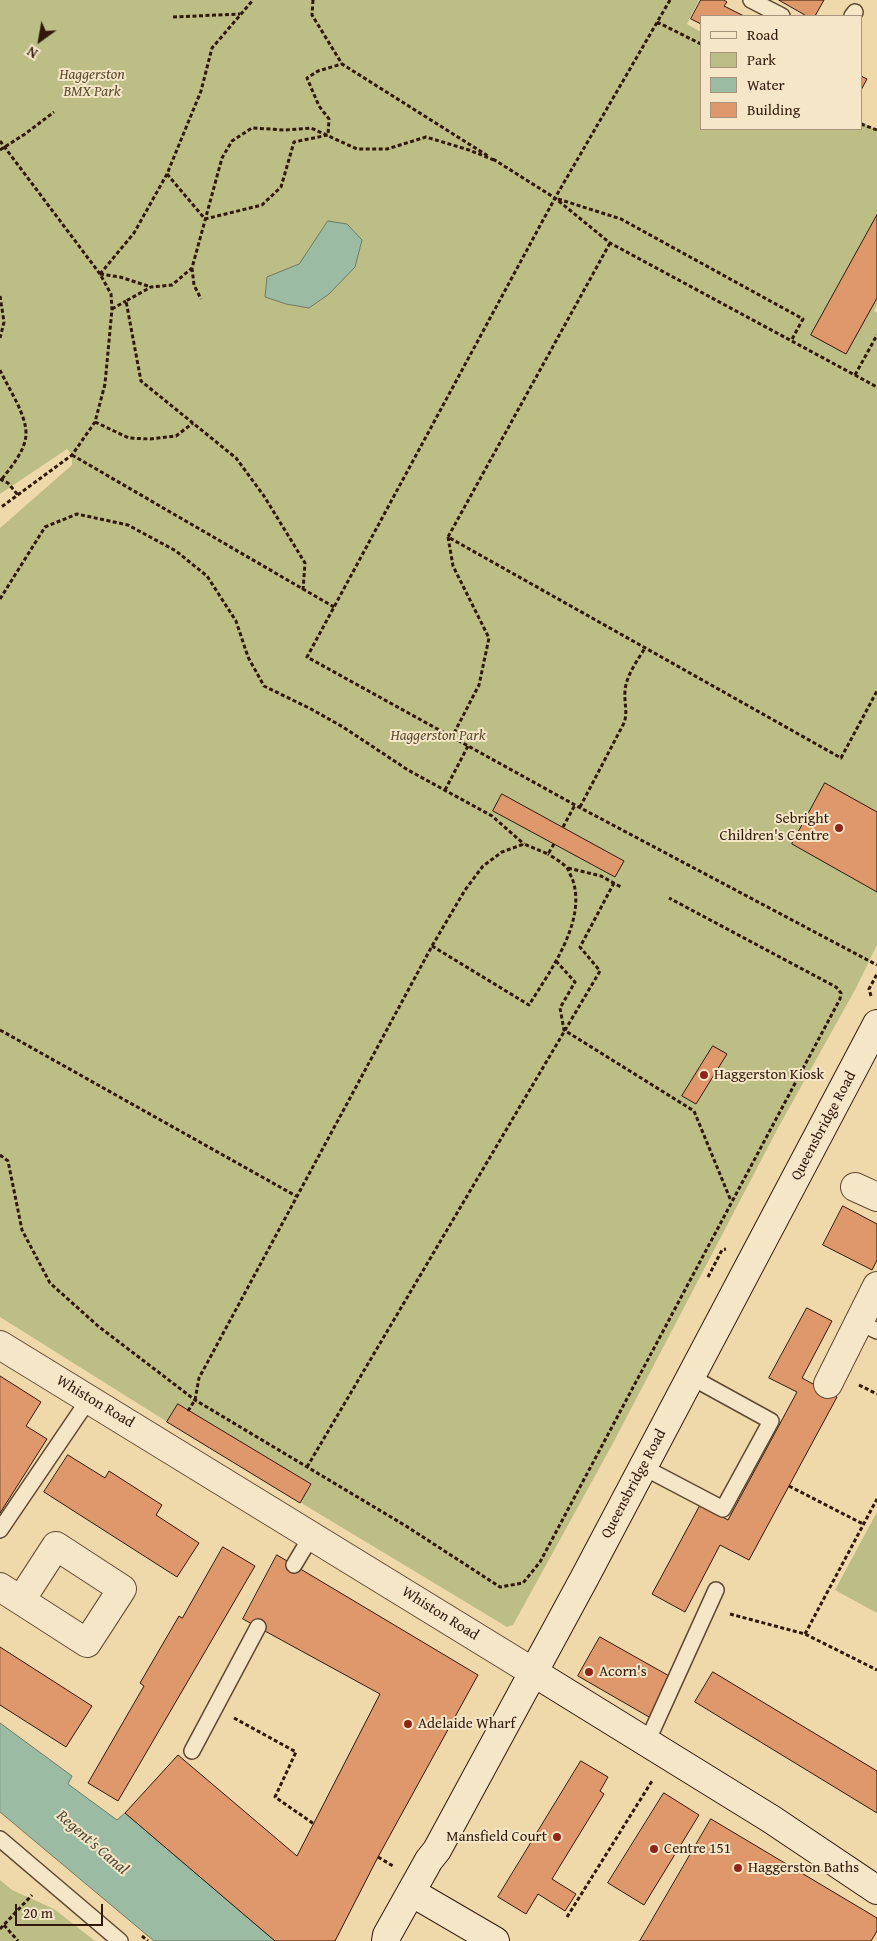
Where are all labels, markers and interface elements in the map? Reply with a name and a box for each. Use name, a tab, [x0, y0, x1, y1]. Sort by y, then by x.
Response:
north arrow	[15, 15, 65, 65]
legend	[700, 15, 862, 130]
text: Road	[747, 24, 778, 45]
text: N	[23, 42, 41, 64]
text: Park	[747, 49, 776, 70]
park label: Haggerston BMX Park	[59, 66, 125, 101]
text: Water	[747, 74, 785, 95]
text: Building	[747, 99, 800, 120]
park label: Haggerston Park	[390, 727, 486, 745]
place label: Sebright Children's Centre	[720, 810, 829, 845]
marker: Sebright Children's Centre	[833, 822, 845, 834]
place label: Haggerston Kiosk	[714, 1066, 824, 1084]
street label: Queensbridge Road	[788, 1068, 860, 1184]
marker: Haggerston Kiosk	[698, 1069, 710, 1081]
street label: Whiston Road	[53, 1372, 137, 1432]
street label: Queensbridge Road	[598, 1426, 670, 1542]
street label: Whiston Road	[398, 1583, 482, 1645]
place label: Acorn's	[599, 1663, 647, 1681]
marker: Acorn's	[583, 1666, 595, 1678]
place label: Adelaide Wharf	[418, 1715, 515, 1733]
marker: Adelaide Wharf	[402, 1718, 414, 1730]
water label: Regent's Canal	[52, 1807, 132, 1879]
place label: Mansfield Court	[446, 1828, 547, 1846]
marker: Mansfield Court	[551, 1831, 563, 1843]
place label: Centre 151	[664, 1840, 731, 1858]
marker: Centre 151	[648, 1843, 660, 1855]
place label: Haggerston Baths	[748, 1859, 859, 1877]
marker: Haggerston Baths	[732, 1862, 744, 1874]
scale bar	[18, 1894, 105, 1926]
text: 20 m	[23, 1902, 53, 1923]

